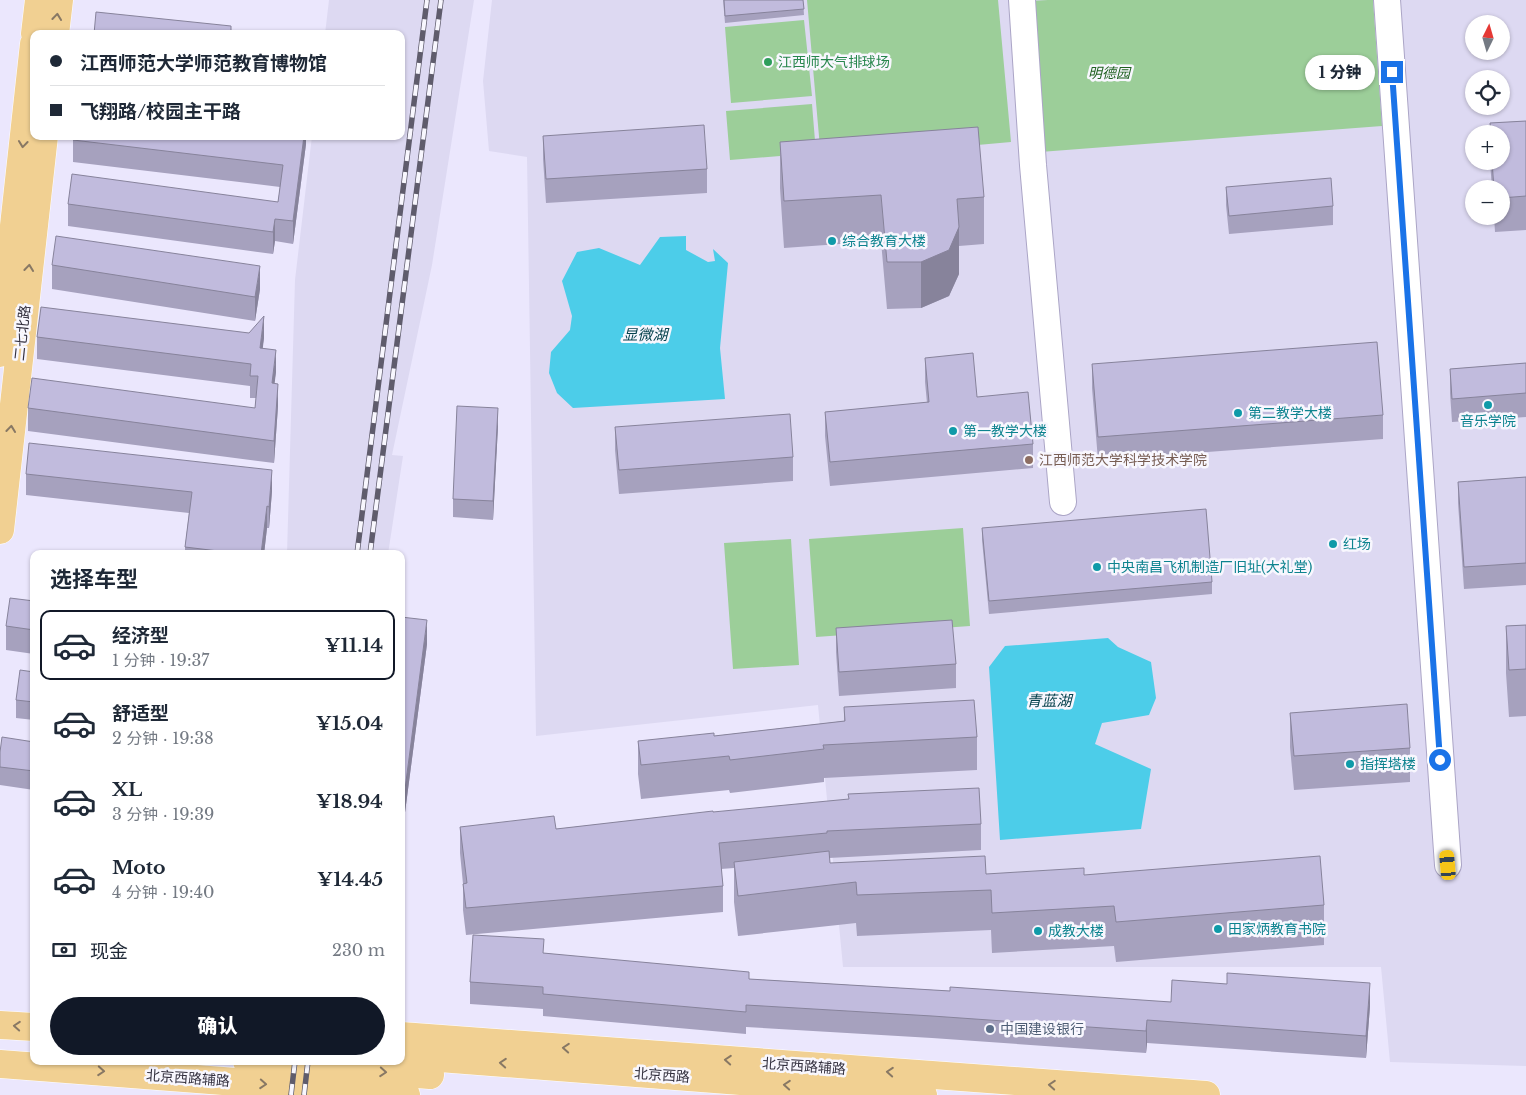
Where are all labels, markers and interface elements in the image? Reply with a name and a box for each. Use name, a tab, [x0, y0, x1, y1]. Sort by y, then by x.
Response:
one-way arrow	[51, 13, 62, 21]
north arrow	[1465, 15, 1510, 60]
map controls	[1465, 15, 1510, 225]
text: 江西师范大学师范教育博物馆	[80, 52, 327, 75]
place label: 江西师大气排球场	[778, 53, 890, 71]
callout: 1 分钟	[1304, 54, 1374, 90]
marker: 江西师大气排球场	[762, 56, 774, 68]
route end	[1381, 61, 1403, 83]
text: 1 分钟	[1318, 62, 1362, 82]
park label: 明德园	[1088, 64, 1132, 82]
button: locate	[1465, 70, 1510, 115]
text: 飞翔路/校园主干路	[80, 100, 241, 123]
button: +	[1465, 125, 1510, 170]
one-way arrow	[18, 141, 29, 149]
button: −	[1465, 180, 1510, 225]
place label: 综合教育大楼	[842, 232, 926, 250]
marker: 综合教育大楼	[826, 235, 838, 247]
one-way arrow	[23, 263, 34, 271]
street label: 二七北路	[10, 304, 34, 362]
water label: 显微湖	[622, 325, 669, 344]
marker: 音乐学院	[1482, 399, 1494, 411]
place label: 第二教学大楼	[1248, 404, 1332, 422]
marker: 第二教学大楼	[1232, 407, 1244, 419]
place label: 音乐学院	[1460, 412, 1516, 430]
place label: 第一教学大楼	[963, 422, 1047, 440]
one-way arrow	[5, 425, 16, 433]
marker: 第一教学大楼	[947, 425, 959, 437]
place label: 江西师范大学科学技术学院	[1039, 451, 1207, 469]
marker: 江西师范大学科学技术学院	[1023, 454, 1035, 466]
place label: 红场	[1343, 535, 1371, 553]
marker: 红场	[1327, 538, 1339, 550]
place label: 中央南昌飞机制造厂旧址(大礼堂)	[1107, 558, 1312, 576]
marker: 中央南昌飞机制造厂旧址(大礼堂)	[1091, 561, 1103, 573]
text: 选择车型	[50, 566, 138, 593]
icon: car	[52, 623, 97, 668]
text: 经济型	[112, 624, 169, 647]
text: ¥11.14	[324, 634, 383, 657]
text: 1 分钟 · 19:37	[112, 650, 209, 670]
water label: 青蓝湖	[1026, 691, 1073, 710]
icon: car	[52, 701, 97, 746]
text: 舒适型	[112, 702, 169, 725]
text: ¥15.04	[316, 712, 383, 735]
text: 2 分钟 · 19:38	[112, 728, 214, 748]
route start	[1429, 749, 1451, 771]
place label: 指挥塔楼	[1360, 755, 1416, 773]
marker: 指挥塔楼	[1344, 758, 1356, 770]
text: XL	[112, 778, 142, 801]
icon: car	[52, 779, 97, 824]
text: ¥18.94	[316, 790, 383, 813]
text: 3 分钟 · 19:39	[112, 804, 214, 824]
car	[1439, 849, 1456, 881]
text: Moto	[112, 856, 166, 879]
icon: car	[52, 857, 97, 902]
text: ¥14.45	[317, 868, 383, 891]
text: 4 分钟 · 19:40	[112, 882, 214, 902]
place label: 田家炳教育书院	[1228, 920, 1326, 938]
place label: 成教大楼	[1048, 922, 1104, 940]
marker: 田家炳教育书院	[1212, 923, 1224, 935]
marker: 成教大楼	[1032, 925, 1044, 937]
icon: cash	[50, 936, 78, 964]
text: 现金	[90, 940, 128, 963]
text: 230 m	[332, 940, 385, 960]
button: 确认	[50, 997, 385, 1055]
place label: 中国建设银行	[1000, 1020, 1084, 1038]
one-way arrow	[13, 1021, 21, 1032]
marker: 中国建设银行	[984, 1023, 996, 1035]
one-way arrow	[562, 1043, 570, 1054]
street label: 北京西路辅路	[761, 1054, 847, 1078]
one-way arrow	[724, 1055, 732, 1066]
one-way arrow	[499, 1058, 507, 1069]
street label: 北京西路	[633, 1064, 691, 1086]
one-way arrow	[97, 1066, 105, 1077]
street label: 北京西路辅路	[145, 1066, 231, 1090]
one-way arrow	[379, 1066, 387, 1077]
one-way arrow	[886, 1067, 894, 1078]
one-way arrow	[259, 1078, 267, 1089]
one-way arrow	[783, 1079, 791, 1090]
one-way arrow	[1048, 1079, 1056, 1090]

